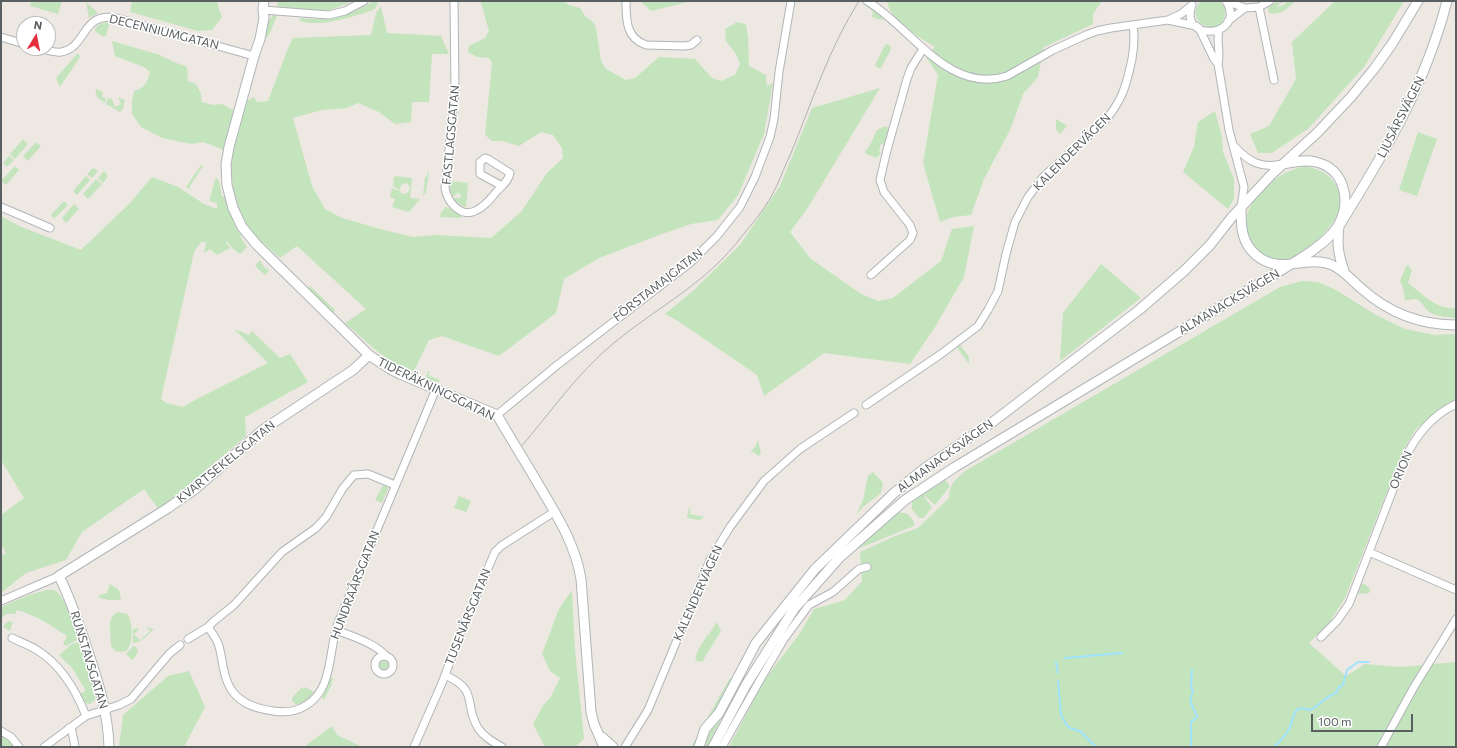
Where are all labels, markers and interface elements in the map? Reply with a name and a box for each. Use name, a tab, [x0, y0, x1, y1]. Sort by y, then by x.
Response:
street label: DECENNIUMGATAN	[108, 11, 220, 53]
north arrow	[16, 16, 56, 56]
text: N	[33, 18, 43, 32]
street label: LJUSÅRSVÄGEN	[1374, 74, 1428, 160]
street label: FASTLAGSGATAN	[439, 85, 463, 185]
street label: KALENDERVÄGEN	[1030, 110, 1114, 194]
street label: FÖRSTAMAJGATAN	[610, 246, 706, 324]
street label: ALMANACKSVÄGEN	[1176, 266, 1282, 338]
street label: TIDERÄKNINGSGATAN	[375, 354, 497, 424]
street label: ALMANACKSVÄGEN	[894, 416, 996, 496]
street label: KVARTSEKELSGATAN	[174, 418, 278, 506]
street label: ORION	[1387, 449, 1415, 491]
street label: HUNDRAÅRSGATAN	[328, 529, 382, 641]
street label: KALENDERVÄGEN	[670, 543, 726, 643]
street label: TUSENÅRSGATAN	[442, 567, 494, 667]
street label: RUNSTAVSGATAN	[67, 609, 111, 711]
scale bar	[1313, 706, 1415, 732]
text: 100 m	[1318, 714, 1352, 728]

